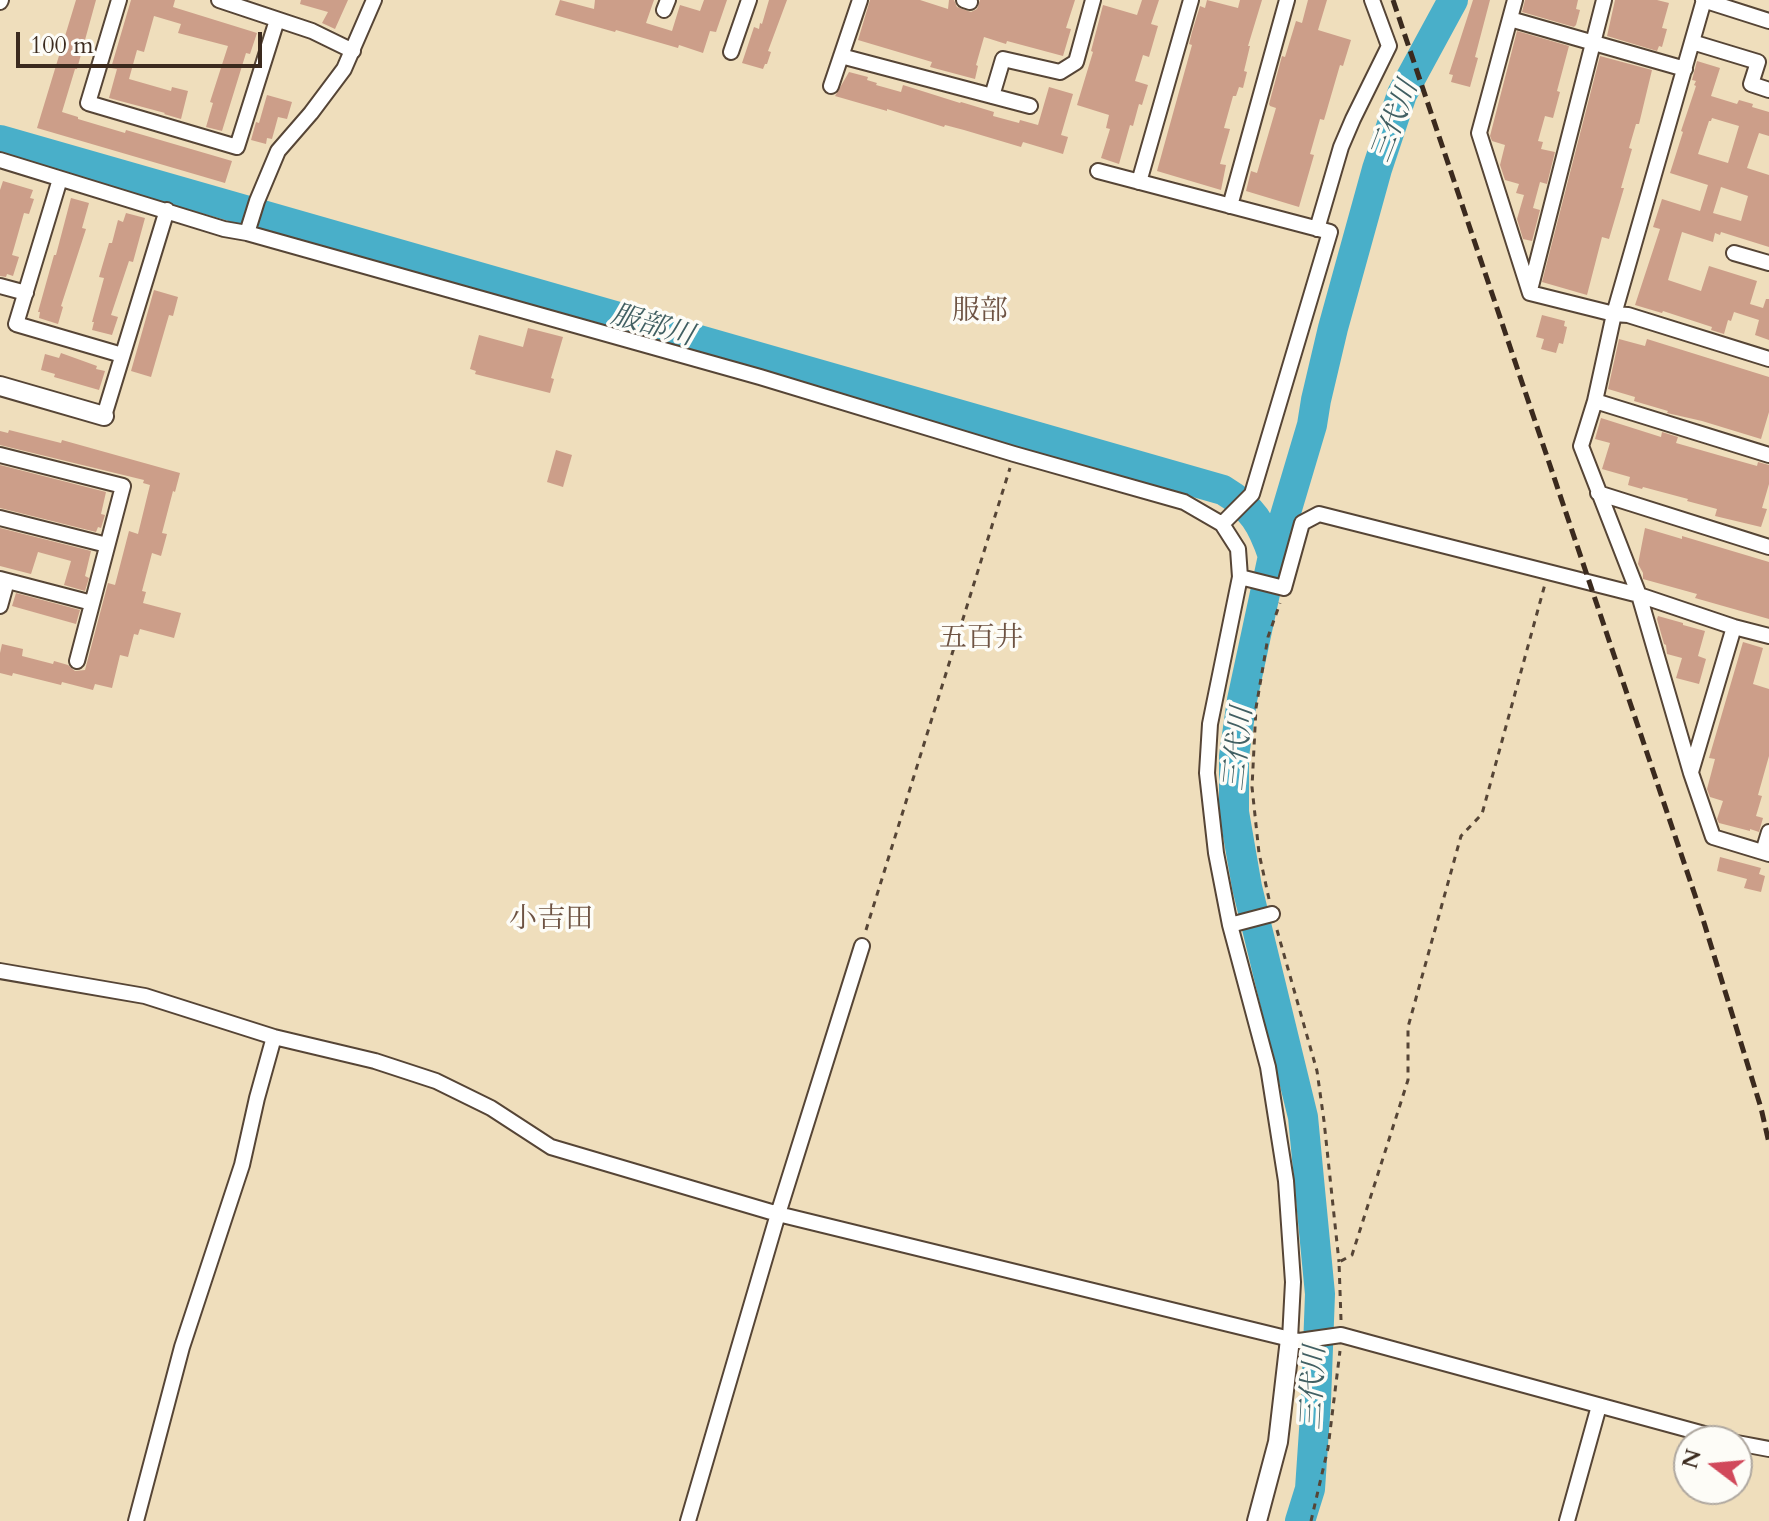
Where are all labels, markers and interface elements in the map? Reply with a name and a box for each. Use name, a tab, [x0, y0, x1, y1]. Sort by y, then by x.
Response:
scale bar	[20, 16, 266, 66]
text: 100 m	[30, 29, 94, 62]
water label: 三代川	[1365, 77, 1427, 167]
district label: 服部	[952, 296, 1008, 330]
water label: 服部川	[607, 299, 697, 355]
district label: 五百井	[939, 623, 1023, 657]
water label: 三代川	[1219, 705, 1261, 793]
district label: 小吉田	[509, 904, 593, 938]
water label: 三代川	[1296, 1345, 1334, 1431]
north arrow	[1673, 1425, 1753, 1505]
text: N	[1675, 1446, 1709, 1472]

